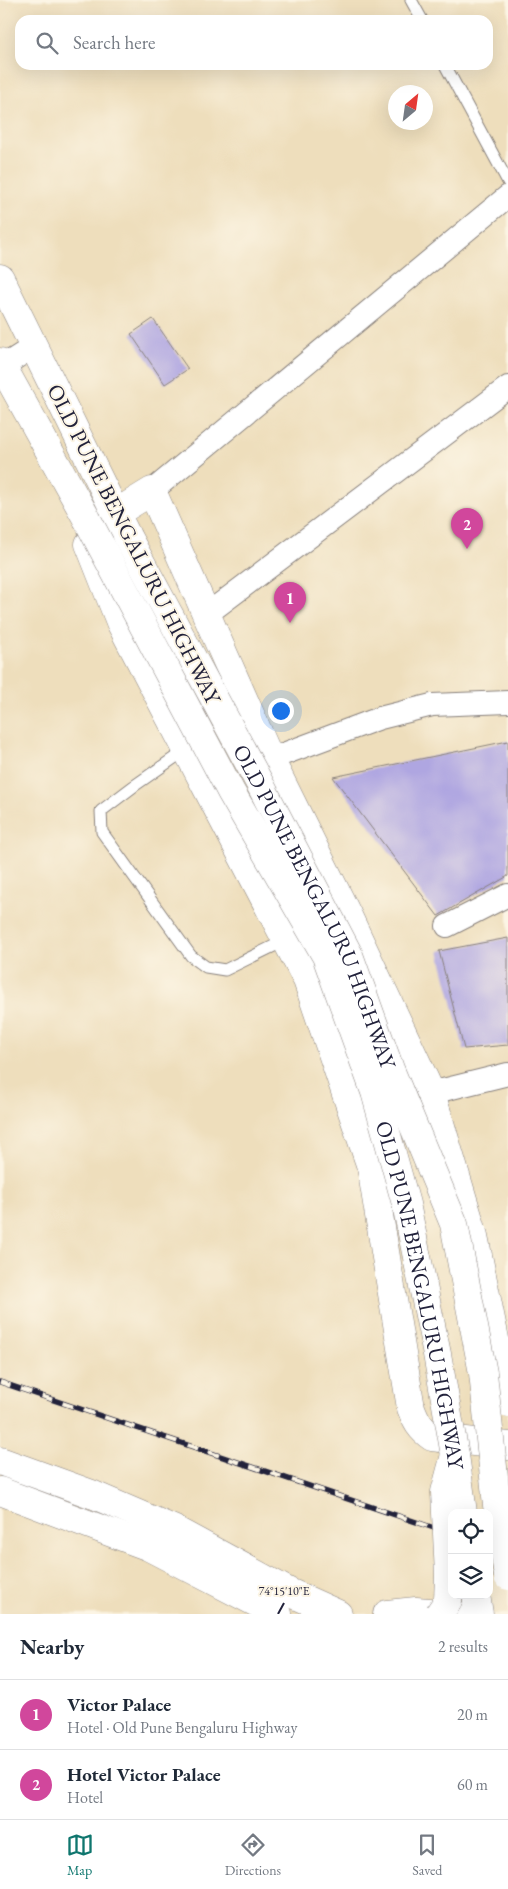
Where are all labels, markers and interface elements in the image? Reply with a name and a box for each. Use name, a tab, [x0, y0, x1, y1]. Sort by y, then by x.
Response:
search box	[15, 15, 493, 70]
icon: search	[33, 29, 61, 57]
text: Search here	[73, 30, 155, 55]
north arrow	[388, 85, 433, 130]
street label: OLD PUNE BENGALURU HIGHWAY	[40, 379, 228, 710]
pin: 2	[451, 508, 483, 549]
pin: 1	[274, 582, 306, 623]
your location	[268, 698, 294, 724]
street label: OLD PUNE BENGALURU HIGHWAY	[227, 739, 404, 1074]
street label: OLD PUNE BENGALURU HIGHWAY	[369, 1117, 471, 1472]
map controls	[448, 1509, 493, 1599]
button: locate	[448, 1509, 493, 1554]
button: layers	[448, 1554, 493, 1599]
text: 74°15'10"E	[258, 1583, 310, 1599]
text: Nearby	[20, 1633, 84, 1660]
text: 2 results	[438, 1636, 488, 1657]
text: Victor Palace	[67, 1692, 171, 1717]
text: 1	[32, 1704, 40, 1725]
text: 20 m	[457, 1704, 488, 1725]
text: Hotel · Old Pune Bengaluru Highway	[67, 1717, 297, 1738]
text: Hotel Victor Palace	[67, 1762, 221, 1787]
text: 2	[32, 1774, 40, 1795]
text: 60 m	[457, 1774, 488, 1795]
text: Hotel	[67, 1787, 103, 1808]
tab: Map	[66, 1831, 94, 1879]
tab: Directions	[225, 1831, 281, 1879]
tab: Saved	[412, 1831, 442, 1879]

